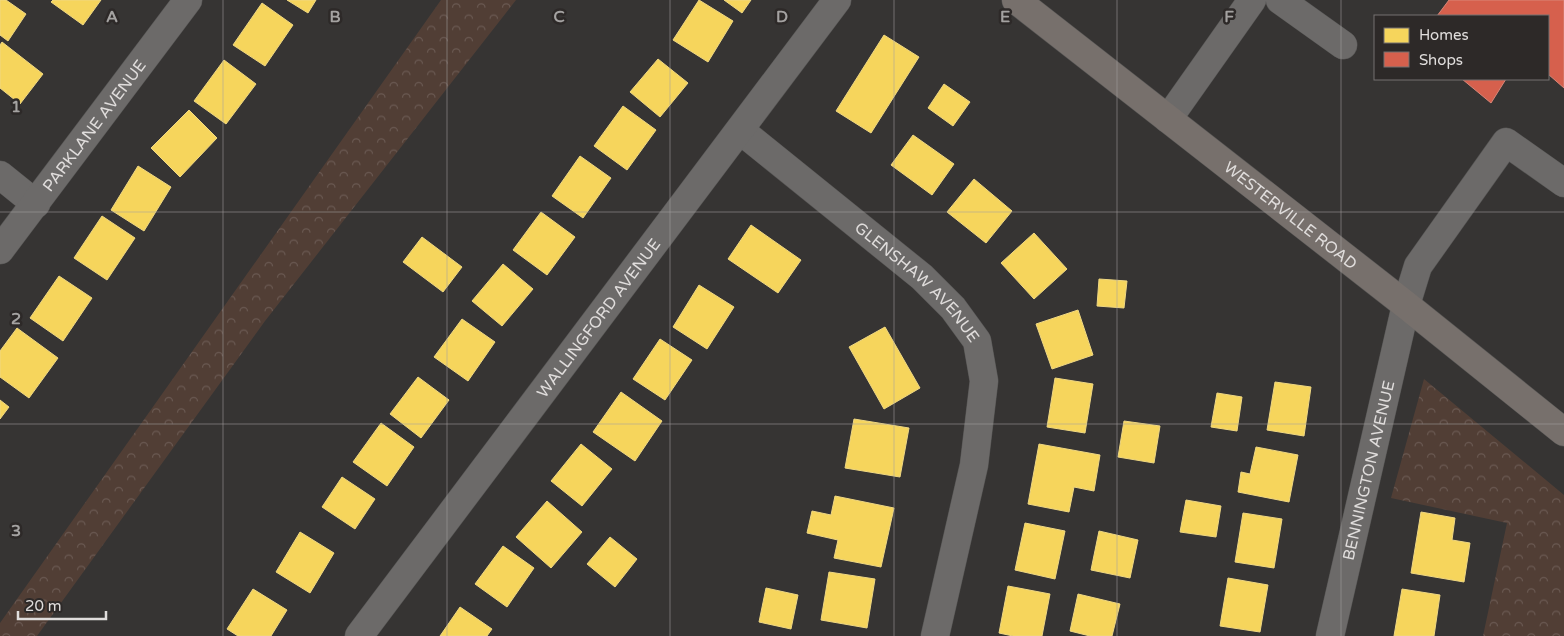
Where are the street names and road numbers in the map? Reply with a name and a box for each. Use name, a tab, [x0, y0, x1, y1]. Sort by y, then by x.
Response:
street label: PARKLANE AVENUE	[38, 56, 151, 196]
street label: WESTERVILLE ROAD	[1220, 157, 1361, 274]
street label: GLENSHAW AVENUE	[850, 218, 983, 346]
street label: WALLINGFORD AVENUE	[533, 235, 665, 402]
street label: BENNINGTON AVENUE	[1339, 379, 1399, 562]

